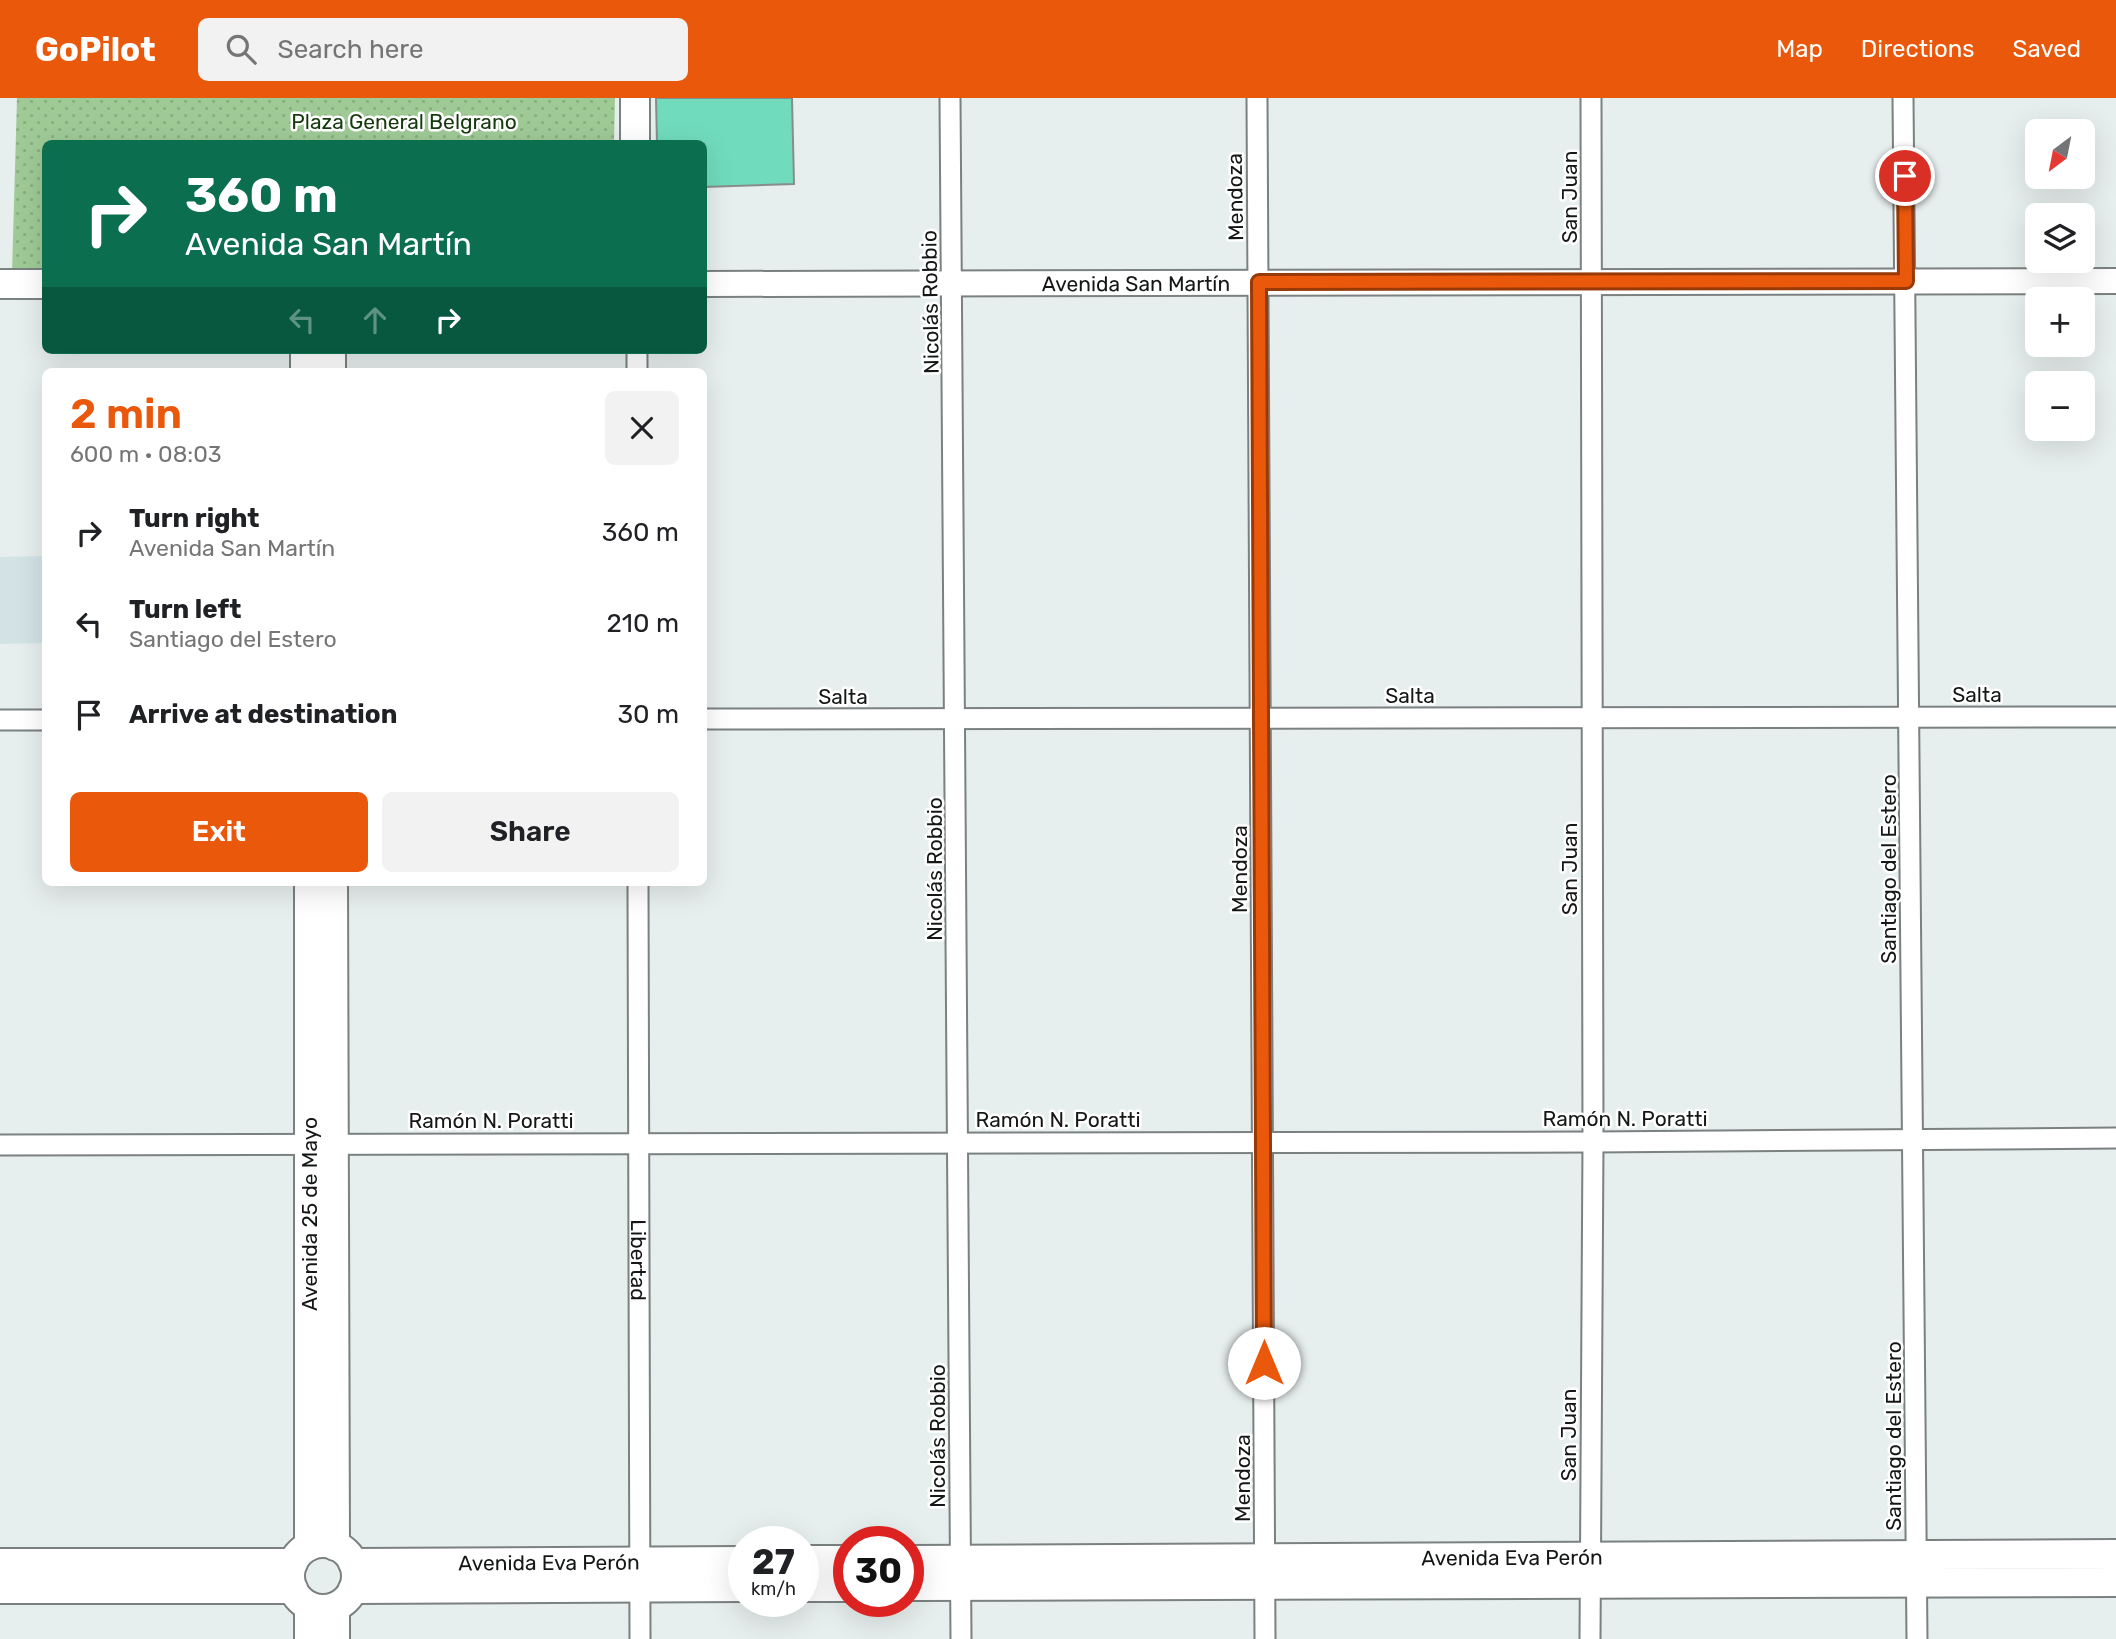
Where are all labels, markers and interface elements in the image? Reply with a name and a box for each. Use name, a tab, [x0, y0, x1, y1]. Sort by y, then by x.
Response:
search box	[198, 18, 688, 81]
text: GoPilot	[35, 30, 156, 69]
icon: search	[222, 30, 260, 68]
text: Search here	[278, 34, 423, 65]
text: Map	[1776, 35, 1823, 63]
text: Directions	[1861, 35, 1974, 63]
text: Saved	[2012, 35, 2081, 63]
park label: Plaza General Belgrano	[291, 109, 517, 134]
north arrow	[2025, 119, 2095, 189]
map controls	[2025, 119, 2095, 441]
pin	[1875, 146, 1935, 206]
street label: San Juan	[1557, 151, 1582, 243]
street label: Mendoza	[1222, 153, 1248, 241]
icon: arrive	[1886, 157, 1924, 195]
text: 360 m	[185, 166, 338, 224]
icon: right	[70, 168, 161, 259]
button: layers	[2025, 203, 2095, 273]
text: Avenida San Martín	[185, 225, 472, 263]
street label: Nicolás Robbio	[916, 230, 944, 374]
street label: Avenida San Martín	[1042, 270, 1230, 296]
button: +	[2025, 287, 2095, 357]
icon: left	[283, 301, 321, 339]
icon: ahead	[356, 301, 394, 339]
icon: right	[429, 301, 467, 339]
button: −	[2025, 371, 2095, 441]
text: 2 min	[70, 389, 182, 439]
button: close	[605, 391, 679, 465]
text: 600 m · 08:03	[70, 440, 222, 468]
text: Turn right	[129, 503, 259, 534]
icon: right	[70, 514, 108, 552]
text: 360 m	[602, 517, 679, 548]
text: Avenida San Martín	[129, 534, 335, 562]
text: Turn left	[129, 594, 241, 625]
icon: left	[70, 605, 108, 643]
text: 210 m	[607, 608, 679, 639]
text: Santiago del Estero	[129, 625, 337, 653]
street label: Salta	[1952, 682, 2002, 707]
street label: Salta	[1385, 683, 1435, 708]
street label: Salta	[818, 684, 868, 709]
icon: arrive	[70, 696, 108, 734]
text: Arrive at destination	[129, 699, 397, 730]
text: 30 m	[617, 699, 679, 730]
street label: Santiago del Estero	[1876, 774, 1901, 964]
button: Exit	[70, 792, 368, 872]
button: Share	[382, 792, 679, 872]
street label: Nicolás Robbio	[922, 797, 947, 941]
street label: San Juan	[1557, 823, 1582, 915]
street label: Mendoza	[1227, 825, 1252, 913]
street label: Ramón N. Poratti	[1542, 1106, 1708, 1131]
street label: Ramón N. Poratti	[975, 1107, 1141, 1132]
street label: Ramón N. Poratti	[408, 1108, 574, 1133]
street label: Avenida 25 de Mayo	[297, 1117, 322, 1311]
street label: Libertad	[626, 1219, 652, 1301]
position arrow	[1227, 1326, 1301, 1400]
street label: Santiago del Estero	[1881, 1341, 1906, 1531]
street label: Nicolás Robbio	[925, 1364, 950, 1508]
street label: San Juan	[1556, 1389, 1581, 1481]
street label: Mendoza	[1230, 1434, 1255, 1522]
speed limit sign: 30	[833, 1526, 924, 1617]
text: 27	[752, 1541, 795, 1583]
street label: Avenida Eva Perón	[1421, 1544, 1603, 1570]
street label: Avenida Eva Perón	[458, 1549, 640, 1575]
text: km/h	[751, 1578, 796, 1600]

